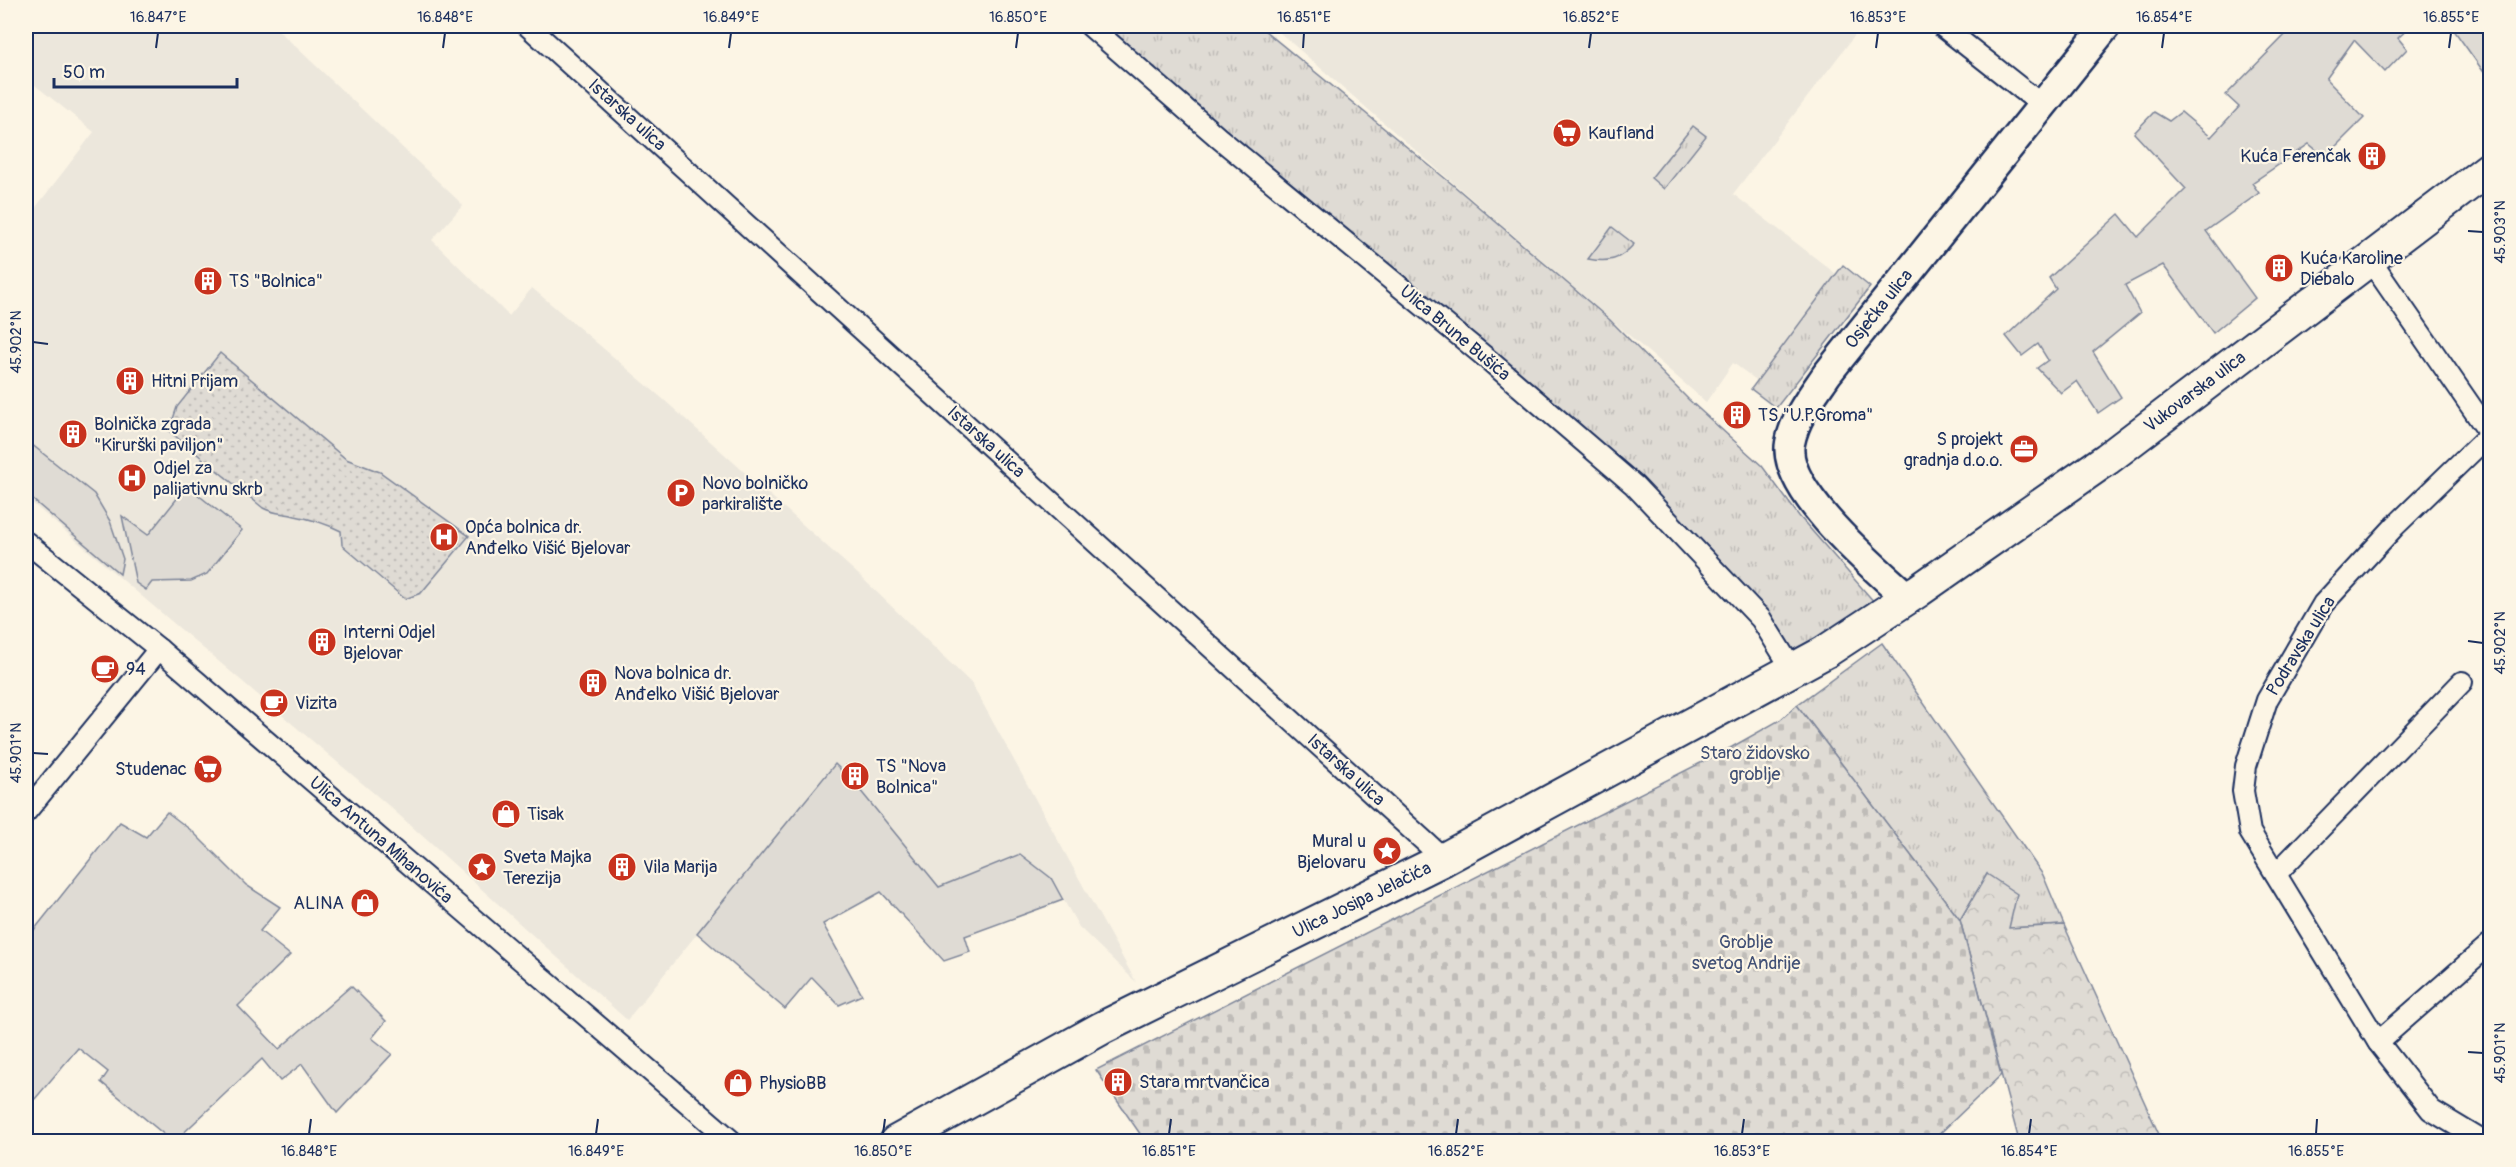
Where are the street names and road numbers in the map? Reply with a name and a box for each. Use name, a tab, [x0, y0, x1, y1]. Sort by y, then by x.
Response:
street label: Istarska ulica	[583, 74, 671, 156]
street label: Osječka ulica	[1840, 265, 1918, 353]
street label: Ulica Brune Bušića	[1395, 280, 1515, 386]
street label: Vukovarska ulica	[2139, 346, 2251, 438]
street label: Istarska ulica	[942, 401, 1030, 483]
street label: Podravska ulica	[2261, 592, 2341, 700]
street label: Istarska ulica	[1302, 729, 1390, 811]
street label: Ulica Antuna Mihanovića	[304, 771, 458, 909]
street label: Ulica Josipa Jelačića	[1289, 856, 1435, 944]

